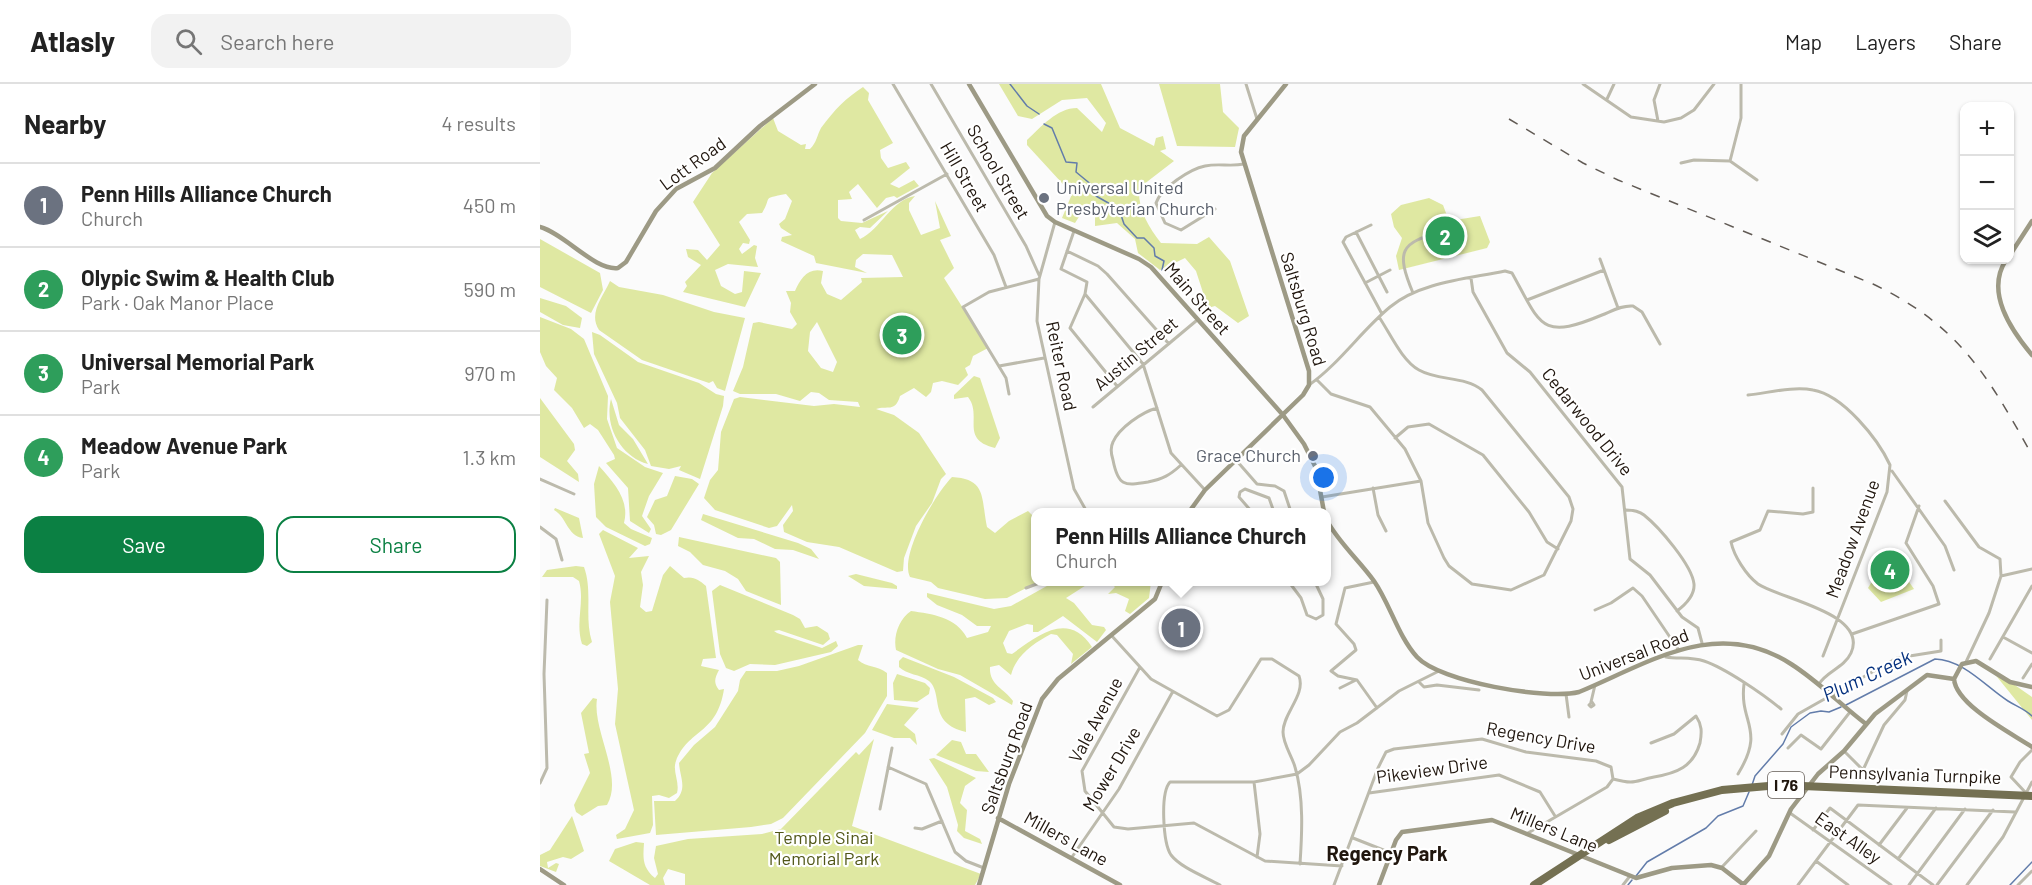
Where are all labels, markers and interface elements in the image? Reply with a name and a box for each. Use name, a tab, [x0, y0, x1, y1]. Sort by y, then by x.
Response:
search box	[151, 14, 571, 68]
text: Atlasly	[30, 24, 115, 58]
icon: search	[172, 25, 205, 58]
text: Search here	[220, 28, 335, 54]
text: Map	[1785, 29, 1822, 54]
text: Layers	[1855, 29, 1916, 54]
text: Share	[1949, 29, 2002, 54]
map controls	[1960, 102, 2014, 264]
button: +	[1960, 102, 2014, 156]
text: Nearby	[24, 108, 106, 139]
text: 4 results	[441, 111, 516, 135]
street label: School Street	[963, 120, 1035, 223]
street label: Lott Road	[655, 132, 730, 195]
street label: Hill Street	[936, 137, 994, 216]
button: −	[1960, 156, 2014, 210]
place label: Universal United Presbyterian Church	[1056, 176, 1215, 219]
text: Penn Hills Alliance Church	[81, 180, 332, 206]
marker: Universal United Presbyterian Church	[1037, 191, 1051, 205]
text: 1	[40, 193, 47, 217]
text: 450 m	[463, 193, 516, 217]
text: Church	[81, 206, 143, 230]
button: layers	[1960, 210, 2014, 264]
pin: 2	[1426, 214, 1464, 258]
street label: Saltsburg Road	[1276, 249, 1332, 368]
street label: Main Street	[1160, 258, 1235, 339]
text: Olypic Swim & Health Club	[81, 264, 335, 290]
text: 2	[38, 277, 49, 301]
text: 590 m	[463, 277, 516, 301]
text: Park · Oak Manor Place	[81, 290, 274, 314]
pin: 3	[882, 312, 922, 358]
street label: Austin Street	[1089, 312, 1182, 395]
street label: Reiter Road	[1042, 319, 1082, 413]
text: Universal Memorial Park	[81, 348, 314, 374]
text: 3	[38, 361, 49, 385]
text: 970 m	[464, 361, 516, 385]
street label: Cedarwood Drive	[1538, 363, 1638, 480]
text: Park	[81, 374, 120, 398]
text: Meadow Avenue Park	[81, 432, 287, 458]
place label: Grace Church	[1196, 444, 1301, 466]
text: 4	[37, 445, 50, 469]
text: 1.3 km	[463, 445, 516, 469]
marker: Grace Church	[1306, 449, 1320, 463]
text: Park	[81, 458, 120, 482]
your location	[1309, 463, 1338, 492]
street label: Meadow Avenue	[1820, 476, 1884, 601]
popup	[1031, 508, 1331, 586]
button: Save	[24, 516, 264, 573]
button: Share	[276, 516, 516, 573]
text: Penn Hills Alliance Church	[1056, 522, 1306, 548]
text: Church	[1056, 548, 1118, 572]
pin: 4	[1870, 548, 1910, 592]
pin: 1	[1162, 606, 1200, 650]
street label: Universal Road	[1576, 623, 1692, 685]
water label: Plum Creek	[1818, 644, 1915, 706]
street label: Vale Avenue	[1063, 673, 1127, 766]
street label: Saltsburg Road	[976, 699, 1037, 817]
street label: Regency Drive	[1485, 717, 1598, 757]
street label: Mower Drive	[1077, 722, 1145, 815]
street label: Pikeview Drive	[1375, 750, 1489, 788]
street label: Pennsylvania Turnpike	[1828, 760, 2002, 788]
road number: I 76	[1768, 772, 1804, 798]
street label: Millers Lane	[1507, 802, 1601, 857]
street label: Millers Lane	[1021, 806, 1112, 870]
street label: East Alley	[1811, 806, 1886, 868]
park label: Temple Sinai Memorial Park	[769, 826, 879, 869]
district label: Regency Park	[1326, 841, 1448, 865]

